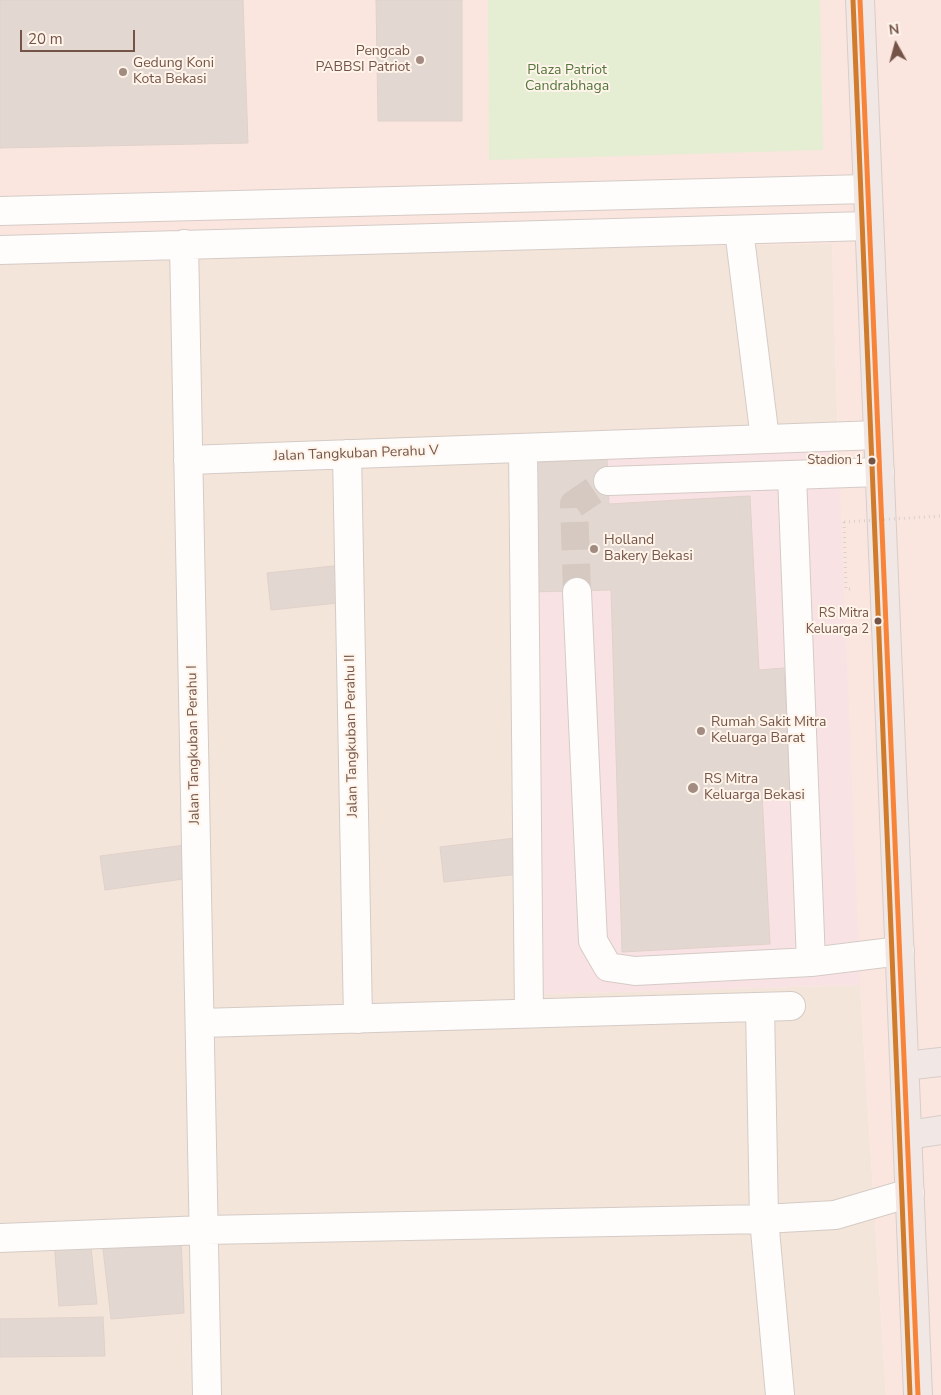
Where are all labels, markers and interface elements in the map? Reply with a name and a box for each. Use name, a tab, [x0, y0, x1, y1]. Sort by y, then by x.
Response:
scale bar	[22, 20, 138, 52]
north arrow	[871, 20, 921, 70]
text: N	[888, 20, 900, 40]
text: 20 m	[28, 29, 63, 49]
place label: Pengcab PABBSI Patriot	[315, 44, 410, 76]
marker: Pengcab PABBSI Patriot	[414, 54, 426, 66]
place label: Gedung Koni Kota Bekasi	[133, 56, 214, 88]
park label: Plaza Patriot Candrabhaga	[525, 63, 609, 95]
marker: Gedung Koni Kota Bekasi	[117, 66, 129, 78]
street label: Jalan Tangkuban Perahu V	[273, 443, 439, 465]
place label: Stadion 1	[807, 453, 863, 469]
marker: Stadion 1	[867, 456, 877, 466]
place label: Holland Bakery Bekasi	[604, 533, 693, 566]
marker: Holland Bakery Bekasi	[588, 543, 600, 555]
place label: RS Mitra Keluarga 2	[806, 606, 869, 637]
marker: RS Mitra Keluarga 2	[873, 616, 883, 626]
street label: Jalan Tangkuban Perahu II	[342, 654, 362, 818]
street label: Jalan Tangkuban Perahu I	[184, 665, 204, 825]
place label: Rumah Sakit Mitra Keluarga Barat	[711, 715, 826, 748]
marker: Rumah Sakit Mitra Keluarga Barat	[695, 725, 707, 737]
place label: RS Mitra Keluarga Bekasi	[704, 772, 805, 804]
marker: RS Mitra Keluarga Bekasi	[686, 781, 700, 795]

